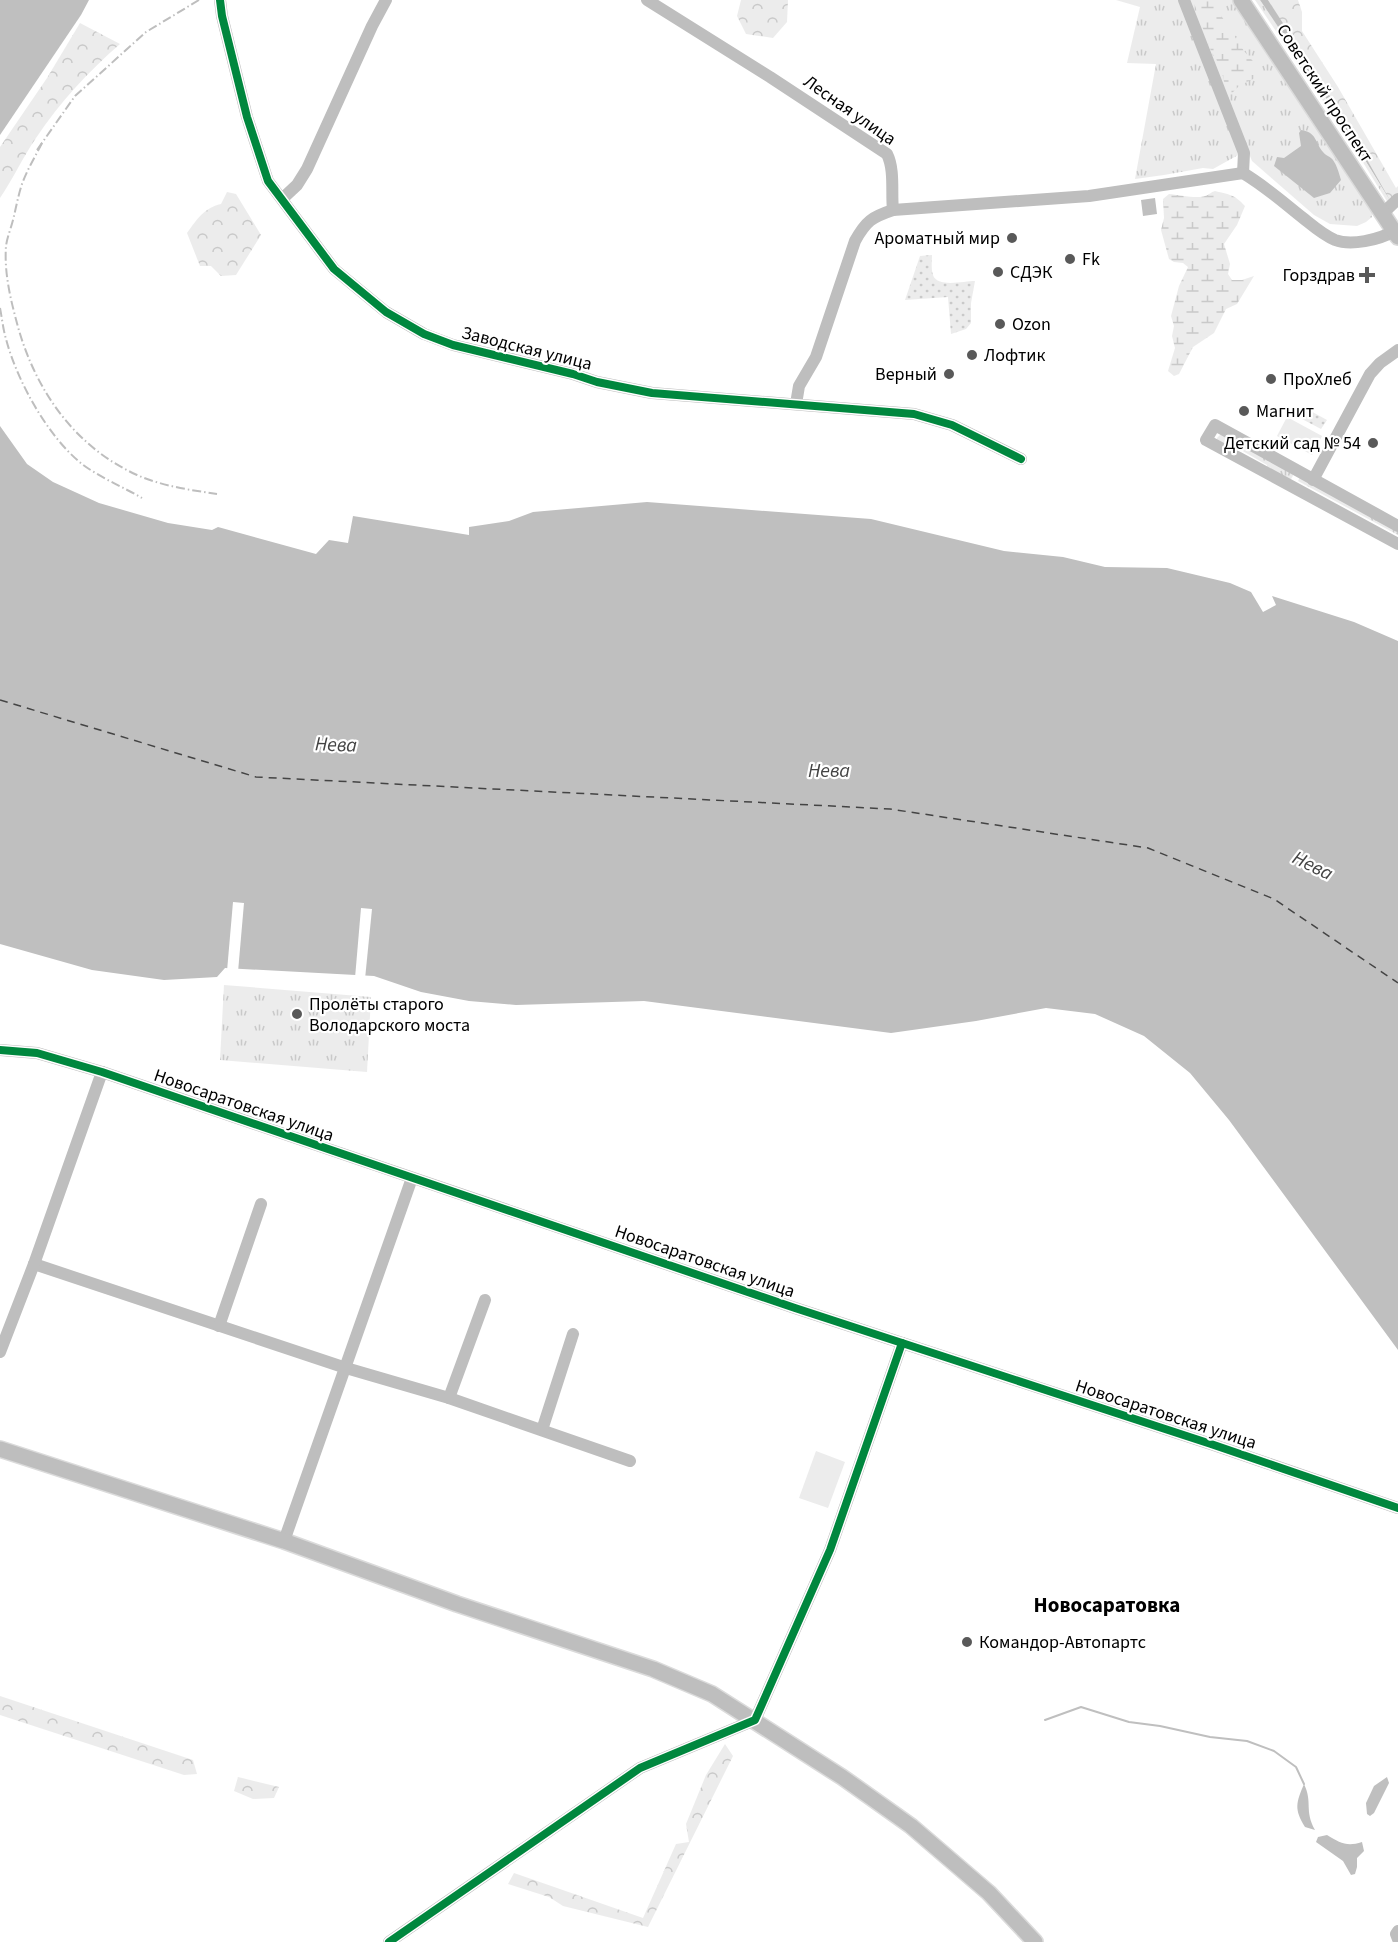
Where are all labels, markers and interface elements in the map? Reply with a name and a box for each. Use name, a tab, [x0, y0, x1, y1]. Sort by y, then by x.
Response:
street label: Советский проспект	[1270, 19, 1379, 167]
street label: Лесная улица	[798, 69, 901, 152]
place label: Ароматный мир	[874, 226, 1000, 251]
marker: Ароматный мир	[1005, 231, 1019, 245]
place label: Fk	[1082, 247, 1100, 272]
marker: Fk	[1063, 252, 1077, 266]
place label: СДЭК	[1010, 260, 1053, 285]
place label: Горздрав	[1283, 263, 1355, 288]
marker: СДЭК	[991, 265, 1005, 279]
marker: Горздрав	[1360, 268, 1374, 282]
place label: Ozon	[1012, 312, 1051, 337]
marker: Ozon	[993, 317, 1007, 331]
street label: Заводская улица	[459, 320, 595, 377]
place label: Лофтик	[984, 343, 1045, 368]
marker: Лофтик	[965, 348, 979, 362]
place label: Верный	[875, 362, 937, 387]
marker: Верный	[942, 367, 956, 381]
place label: ПроХлеб	[1283, 367, 1352, 392]
marker: ПроХлеб	[1264, 372, 1278, 386]
place label: Магнит	[1256, 399, 1314, 424]
marker: Магнит	[1237, 404, 1251, 418]
place label: Детский сад № 54	[1224, 431, 1361, 456]
marker: Детский сад № 54	[1366, 436, 1380, 450]
water label: Нева	[314, 730, 358, 760]
water label: Нева	[808, 757, 850, 785]
water label: Нева	[1287, 844, 1338, 888]
place label: Пролёты старого Володарского моста	[309, 992, 470, 1038]
marker: Пролёты старого Володарского моста	[290, 1007, 304, 1021]
street label: Новосаратовская улица	[150, 1063, 337, 1148]
street label: Новосаратовская улица	[611, 1219, 798, 1304]
street label: Новосаратовская улица	[1072, 1373, 1260, 1456]
district label: Новосаратовка	[1034, 1590, 1180, 1620]
place label: Командор-Автопартс	[979, 1630, 1146, 1655]
marker: Командор-Автопартс	[960, 1635, 974, 1649]

